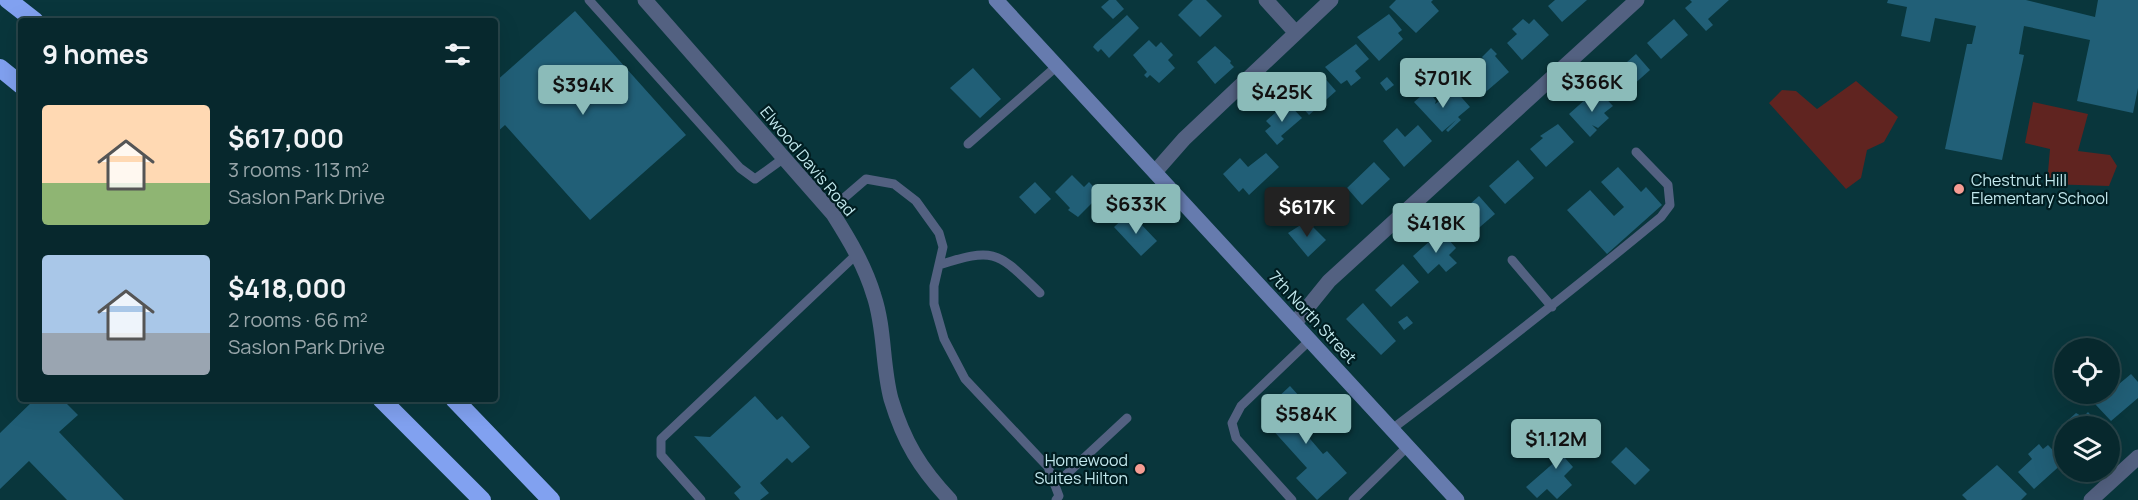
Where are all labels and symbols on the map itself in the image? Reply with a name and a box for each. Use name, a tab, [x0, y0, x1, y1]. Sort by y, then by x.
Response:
pin: $701K	[1401, 58, 1485, 109]
pin: $366K	[1550, 62, 1634, 113]
pin: $394K	[541, 65, 625, 116]
pin: $425K	[1240, 72, 1324, 123]
street label: Elwood Davis Road	[756, 101, 860, 221]
place label: Chestnut Hill Elementary School	[1971, 169, 2109, 209]
marker: Chestnut Hill Elementary School	[1952, 182, 1966, 196]
pin: $633K	[1094, 184, 1178, 235]
pin: $617K	[1265, 187, 1349, 238]
pin: $418K	[1394, 203, 1478, 254]
street label: 7th North Street	[1264, 266, 1362, 368]
pin: $584K	[1264, 394, 1348, 445]
pin: $1.12M	[1507, 419, 1605, 470]
place label: Homewood Suites Hilton	[1034, 449, 1128, 489]
marker: Homewood Suites Hilton	[1133, 462, 1147, 476]

